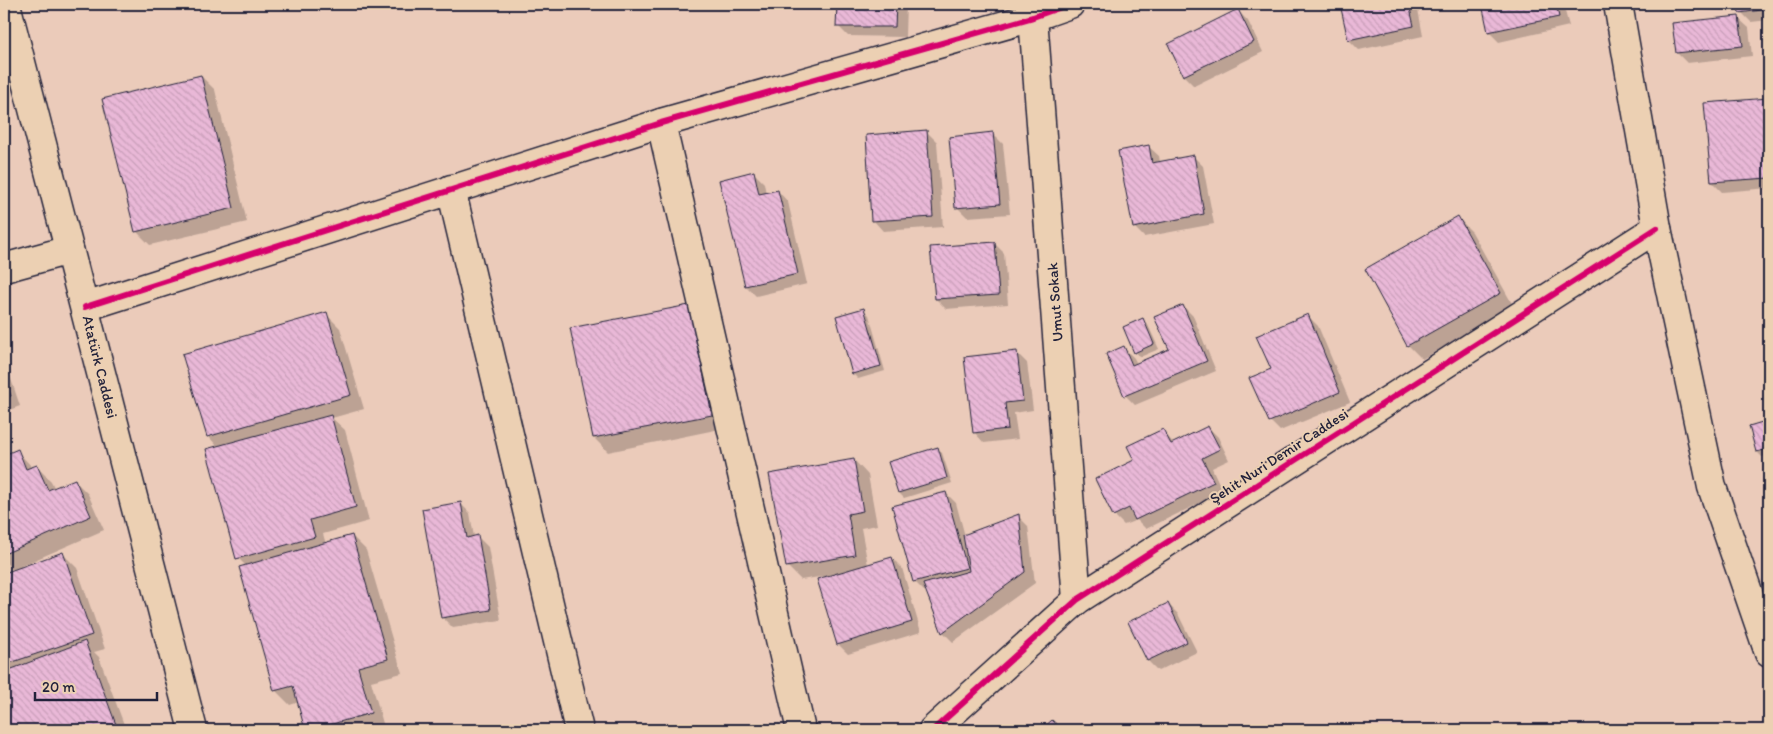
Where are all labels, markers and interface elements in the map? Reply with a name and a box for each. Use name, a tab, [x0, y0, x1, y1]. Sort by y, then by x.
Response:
street label: Umut Sokak	[1043, 262, 1067, 342]
street label: Atatürk Caddesi	[79, 314, 121, 420]
street label: Şehit Nuri Demir Caddesi	[1206, 404, 1352, 508]
scale bar	[35, 669, 158, 701]
text: 20 m	[42, 678, 76, 696]

